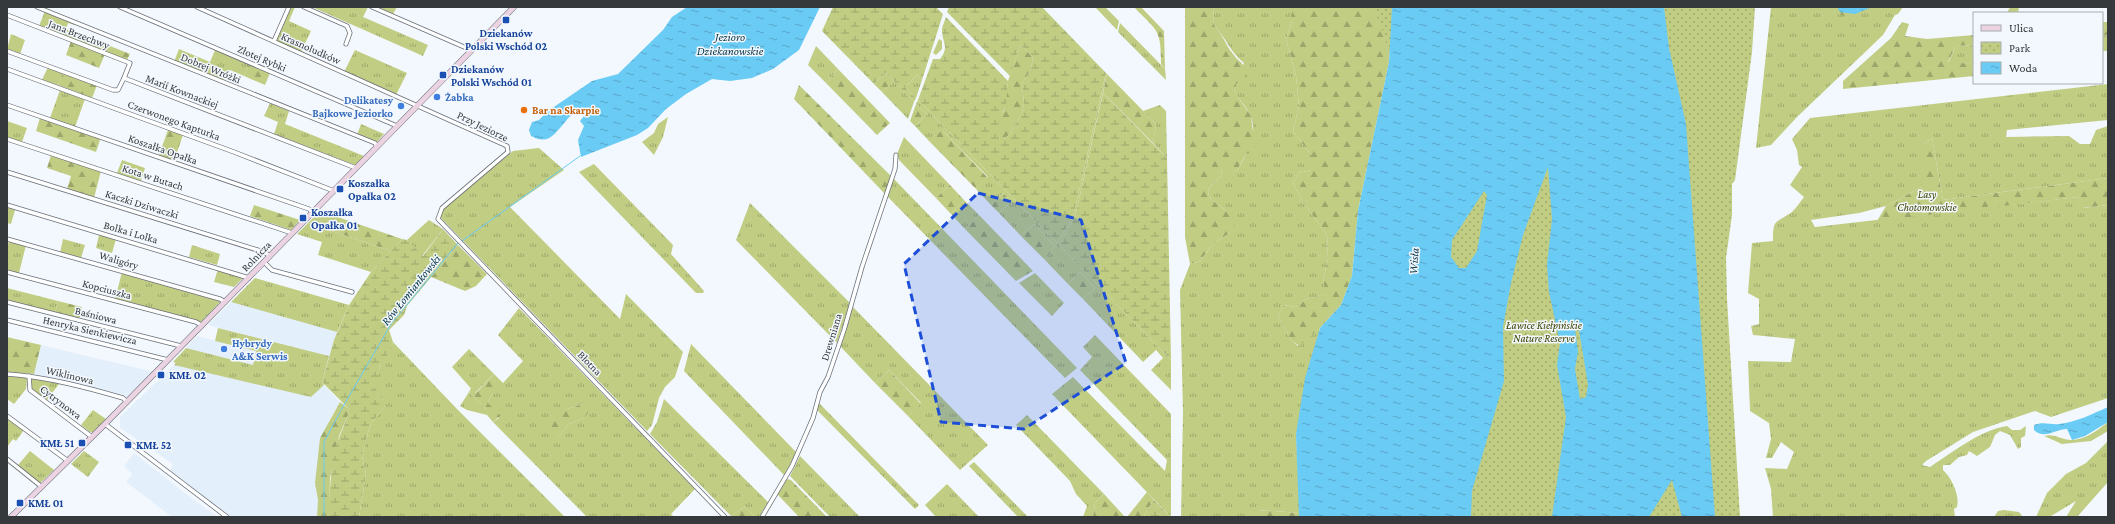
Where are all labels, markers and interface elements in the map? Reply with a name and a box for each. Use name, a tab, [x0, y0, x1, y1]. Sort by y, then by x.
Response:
legend	[1973, 12, 2103, 84]
marker: Dziekanów Polski Wschód 02	[501, 15, 511, 25]
street label: Jana Brzechwy	[45, 16, 112, 52]
text: Ulica	[2009, 21, 2034, 35]
place label: Dziekanów Polski Wschód 02	[465, 27, 547, 52]
street label: Krasnoludków	[279, 29, 344, 67]
water label: Jezioro Dziekanowskie	[697, 30, 764, 58]
text: Park	[2009, 41, 2031, 55]
street label: Złotej Rybki	[235, 42, 288, 75]
street label: Dobrej Wróżki	[179, 51, 243, 86]
text: Woda	[2009, 61, 2038, 75]
place label: Dziekanów Polski Wschód 01	[451, 63, 532, 88]
marker: Dziekanów Polski Wschód 01	[438, 70, 448, 80]
street label: Marii Kownackiej	[144, 72, 220, 111]
place label: Żabka	[445, 91, 474, 103]
marker: Żabka	[432, 92, 442, 102]
place label: Delikatesy Bajkowe Jeziorko	[312, 94, 394, 120]
street label: Czerwonego Kapturka	[126, 98, 222, 143]
marker: Delikatesy Bajkowe Jeziorko	[396, 101, 406, 111]
place label: Bar na Skarpie	[532, 104, 600, 116]
marker: Bar na Skarpie	[519, 105, 529, 115]
street label: Przy Jeziorze	[455, 108, 511, 145]
street label: Koszałka Opałka	[127, 132, 199, 167]
street label: Kota w Butach	[121, 161, 185, 193]
place label: Koszałka Opałka 02	[348, 177, 396, 202]
marker: Koszałka Opałka 02	[335, 184, 345, 194]
street label: Kaczki Dziwaczki	[104, 187, 180, 221]
park label: Lasy Chotomowskie	[1897, 188, 1958, 213]
place label: Koszałka Opałka 01	[311, 206, 357, 231]
marker: Koszałka Opałka 01	[298, 213, 308, 223]
street label: Bolka i Lolka	[103, 219, 159, 245]
street label: Rolnicza	[239, 238, 273, 274]
water label: Wisła	[1406, 247, 1422, 275]
street label: Waligóry	[98, 249, 141, 273]
water label: Rów Łomiankowski	[378, 251, 444, 328]
street label: Kopciuszka	[81, 277, 133, 302]
street label: Baśniowa	[74, 304, 118, 326]
street label: Drewniana	[818, 312, 844, 362]
street label: Henryka Sienkiewicza	[41, 313, 138, 348]
park label: Ławice Kiełpińskie Nature Reserve	[1506, 319, 1583, 344]
place label: Hybrydy A&K Serwis	[231, 337, 288, 362]
marker: Hybrydy A&K Serwis	[219, 344, 229, 354]
street label: Błotna	[576, 348, 604, 378]
street label: Wiklinowa	[45, 364, 95, 386]
place label: KMŁ 02	[169, 369, 206, 381]
marker: KMŁ 02	[156, 370, 166, 380]
street label: Cytrynowa	[37, 383, 84, 422]
place label: KMŁ 51	[40, 437, 74, 449]
marker: KMŁ 51	[77, 438, 87, 448]
place label: KMŁ 52	[136, 439, 172, 451]
marker: KMŁ 52	[123, 440, 133, 450]
place label: KMŁ 01	[28, 497, 63, 509]
marker: KMŁ 01	[15, 498, 25, 508]

